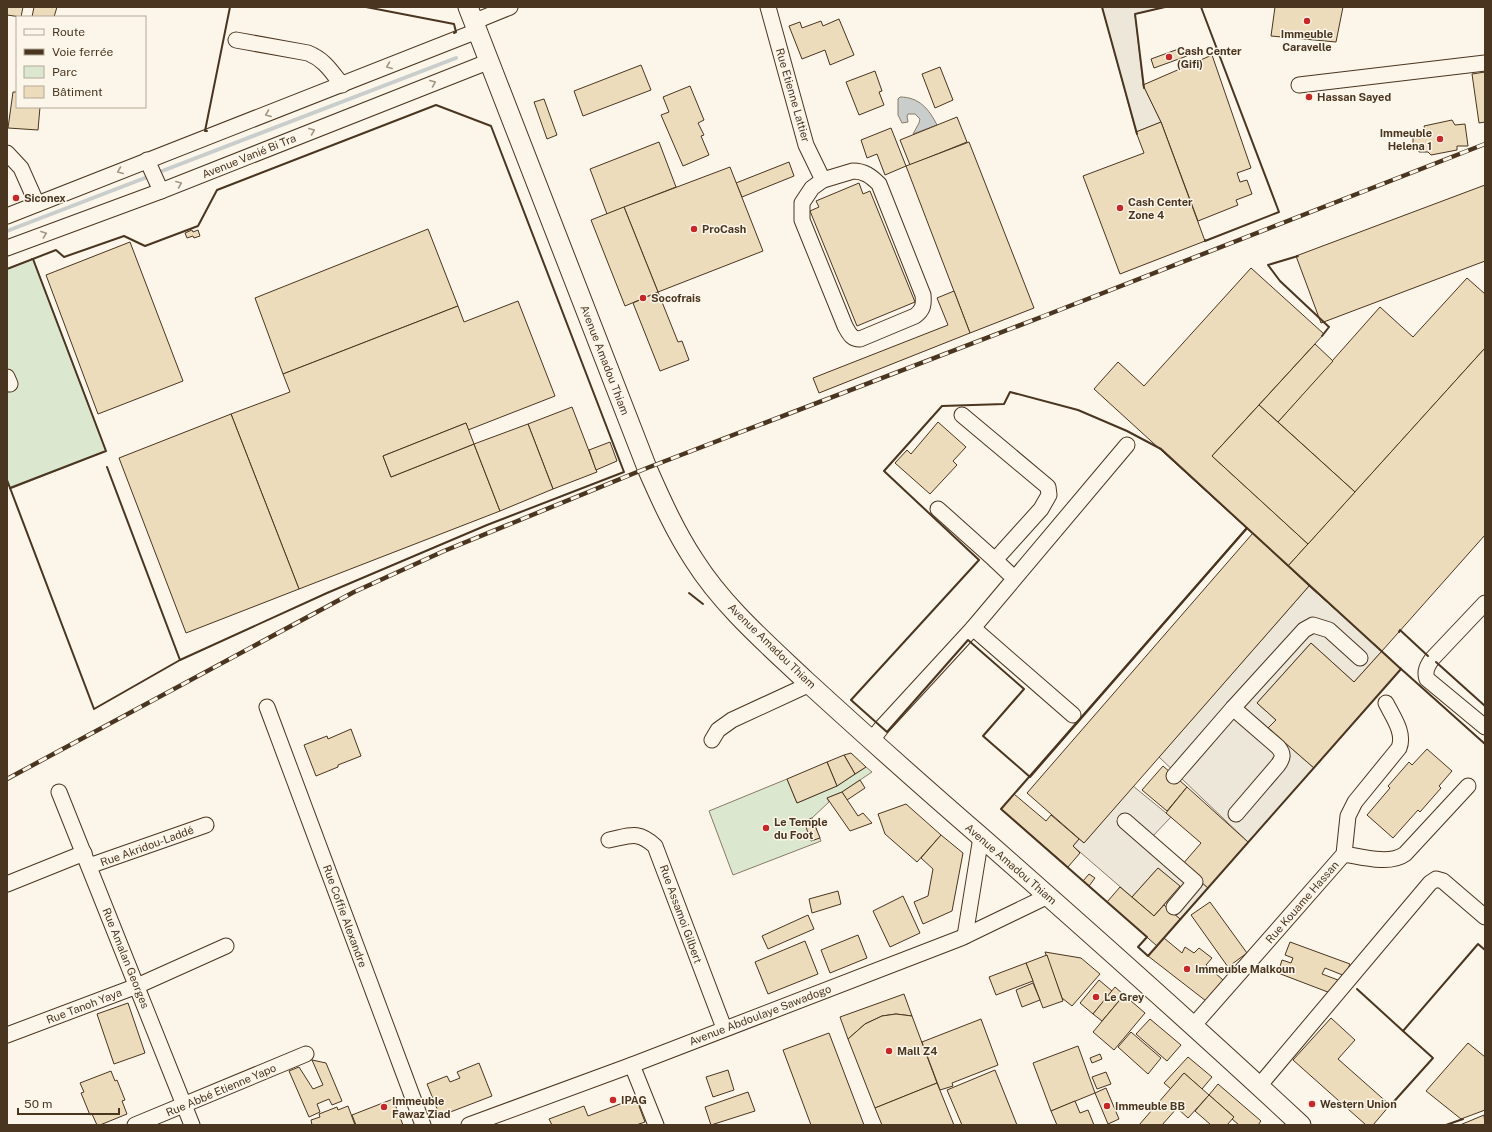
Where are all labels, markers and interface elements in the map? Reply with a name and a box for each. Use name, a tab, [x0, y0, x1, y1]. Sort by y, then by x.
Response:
legend	[16, 16, 146, 108]
marker: Immeuble Caravelle	[1302, 16, 1312, 26]
text: Route	[52, 25, 85, 39]
place label: Immeuble Caravelle	[1281, 28, 1333, 53]
text: Voie ferrée	[52, 45, 113, 59]
place label: Cash Center (Gifi)	[1177, 45, 1242, 70]
street label: Rue Etienne Lattier	[774, 47, 812, 143]
marker: Cash Center (Gifi)	[1164, 52, 1174, 62]
one-way arrow	[385, 62, 392, 70]
text: Parc	[52, 65, 77, 79]
one-way arrow	[430, 80, 437, 88]
text: Bâtiment	[52, 85, 103, 99]
place label: Hassan Sayed	[1317, 91, 1391, 103]
marker: Hassan Sayed	[1304, 92, 1314, 102]
one-way arrow	[264, 109, 271, 117]
place label: Immeuble Helena 1	[1380, 127, 1432, 152]
one-way arrow	[308, 128, 316, 136]
street label: Avenue Vanié Bi Tra	[200, 132, 298, 180]
marker: Immeuble Helena 1	[1435, 134, 1445, 144]
one-way arrow	[117, 166, 125, 174]
one-way arrow	[174, 181, 182, 189]
place label: Siconex	[24, 192, 66, 204]
marker: Siconex	[11, 193, 21, 203]
place label: Cash Center Zone 4	[1128, 196, 1193, 221]
marker: Cash Center Zone 4	[1115, 203, 1125, 213]
place label: ProCash	[702, 223, 746, 235]
marker: ProCash	[689, 224, 699, 234]
one-way arrow	[40, 231, 47, 239]
place label: Socofrais	[651, 292, 701, 304]
marker: Socofrais	[638, 293, 648, 303]
street label: Avenue Amadou Thiam	[578, 303, 632, 417]
street label: Avenue Amadou Thiam	[726, 601, 818, 691]
place label: Le Temple du Foot	[774, 816, 827, 841]
street label: Avenue Amadou Thiam	[963, 821, 1059, 907]
marker: Le Temple du Foot	[761, 823, 771, 833]
street label: Rue Akridou-Laddé	[99, 824, 195, 868]
street label: Rue Kouame Hassan	[1263, 859, 1341, 945]
street label: Rue Coffie Alexandre	[321, 863, 369, 969]
street label: Rue Assamoi Gilbert	[658, 863, 704, 965]
street label: Rue Amalan Georges	[100, 906, 152, 1010]
place label: Immeuble Malkoun	[1195, 963, 1295, 975]
marker: Immeuble Malkoun	[1182, 964, 1192, 974]
street label: Avenue Abdoulaye Sawadogo	[687, 982, 833, 1048]
street label: Rue Tanoh Yaya	[45, 986, 123, 1026]
place label: Le Grey	[1104, 991, 1145, 1003]
marker: Le Grey	[1091, 992, 1101, 1002]
place label: Mall Z4	[897, 1045, 937, 1057]
marker: Mall Z4	[884, 1046, 894, 1056]
street label: Rue Abbé Etienne Yapo	[164, 1061, 278, 1119]
scale bar	[18, 1090, 119, 1116]
place label: IPAG	[621, 1094, 647, 1106]
place label: Immeuble Fawaz Ziad	[392, 1095, 450, 1120]
marker: IPAG	[608, 1095, 618, 1105]
text: 50 m	[24, 1097, 52, 1111]
place label: Western Union	[1320, 1098, 1397, 1110]
marker: Western Union	[1307, 1099, 1317, 1109]
place label: Immeuble BB	[1115, 1100, 1185, 1112]
marker: Immeuble BB	[1102, 1101, 1112, 1111]
marker: Immeuble Fawaz Ziad	[379, 1102, 389, 1112]

